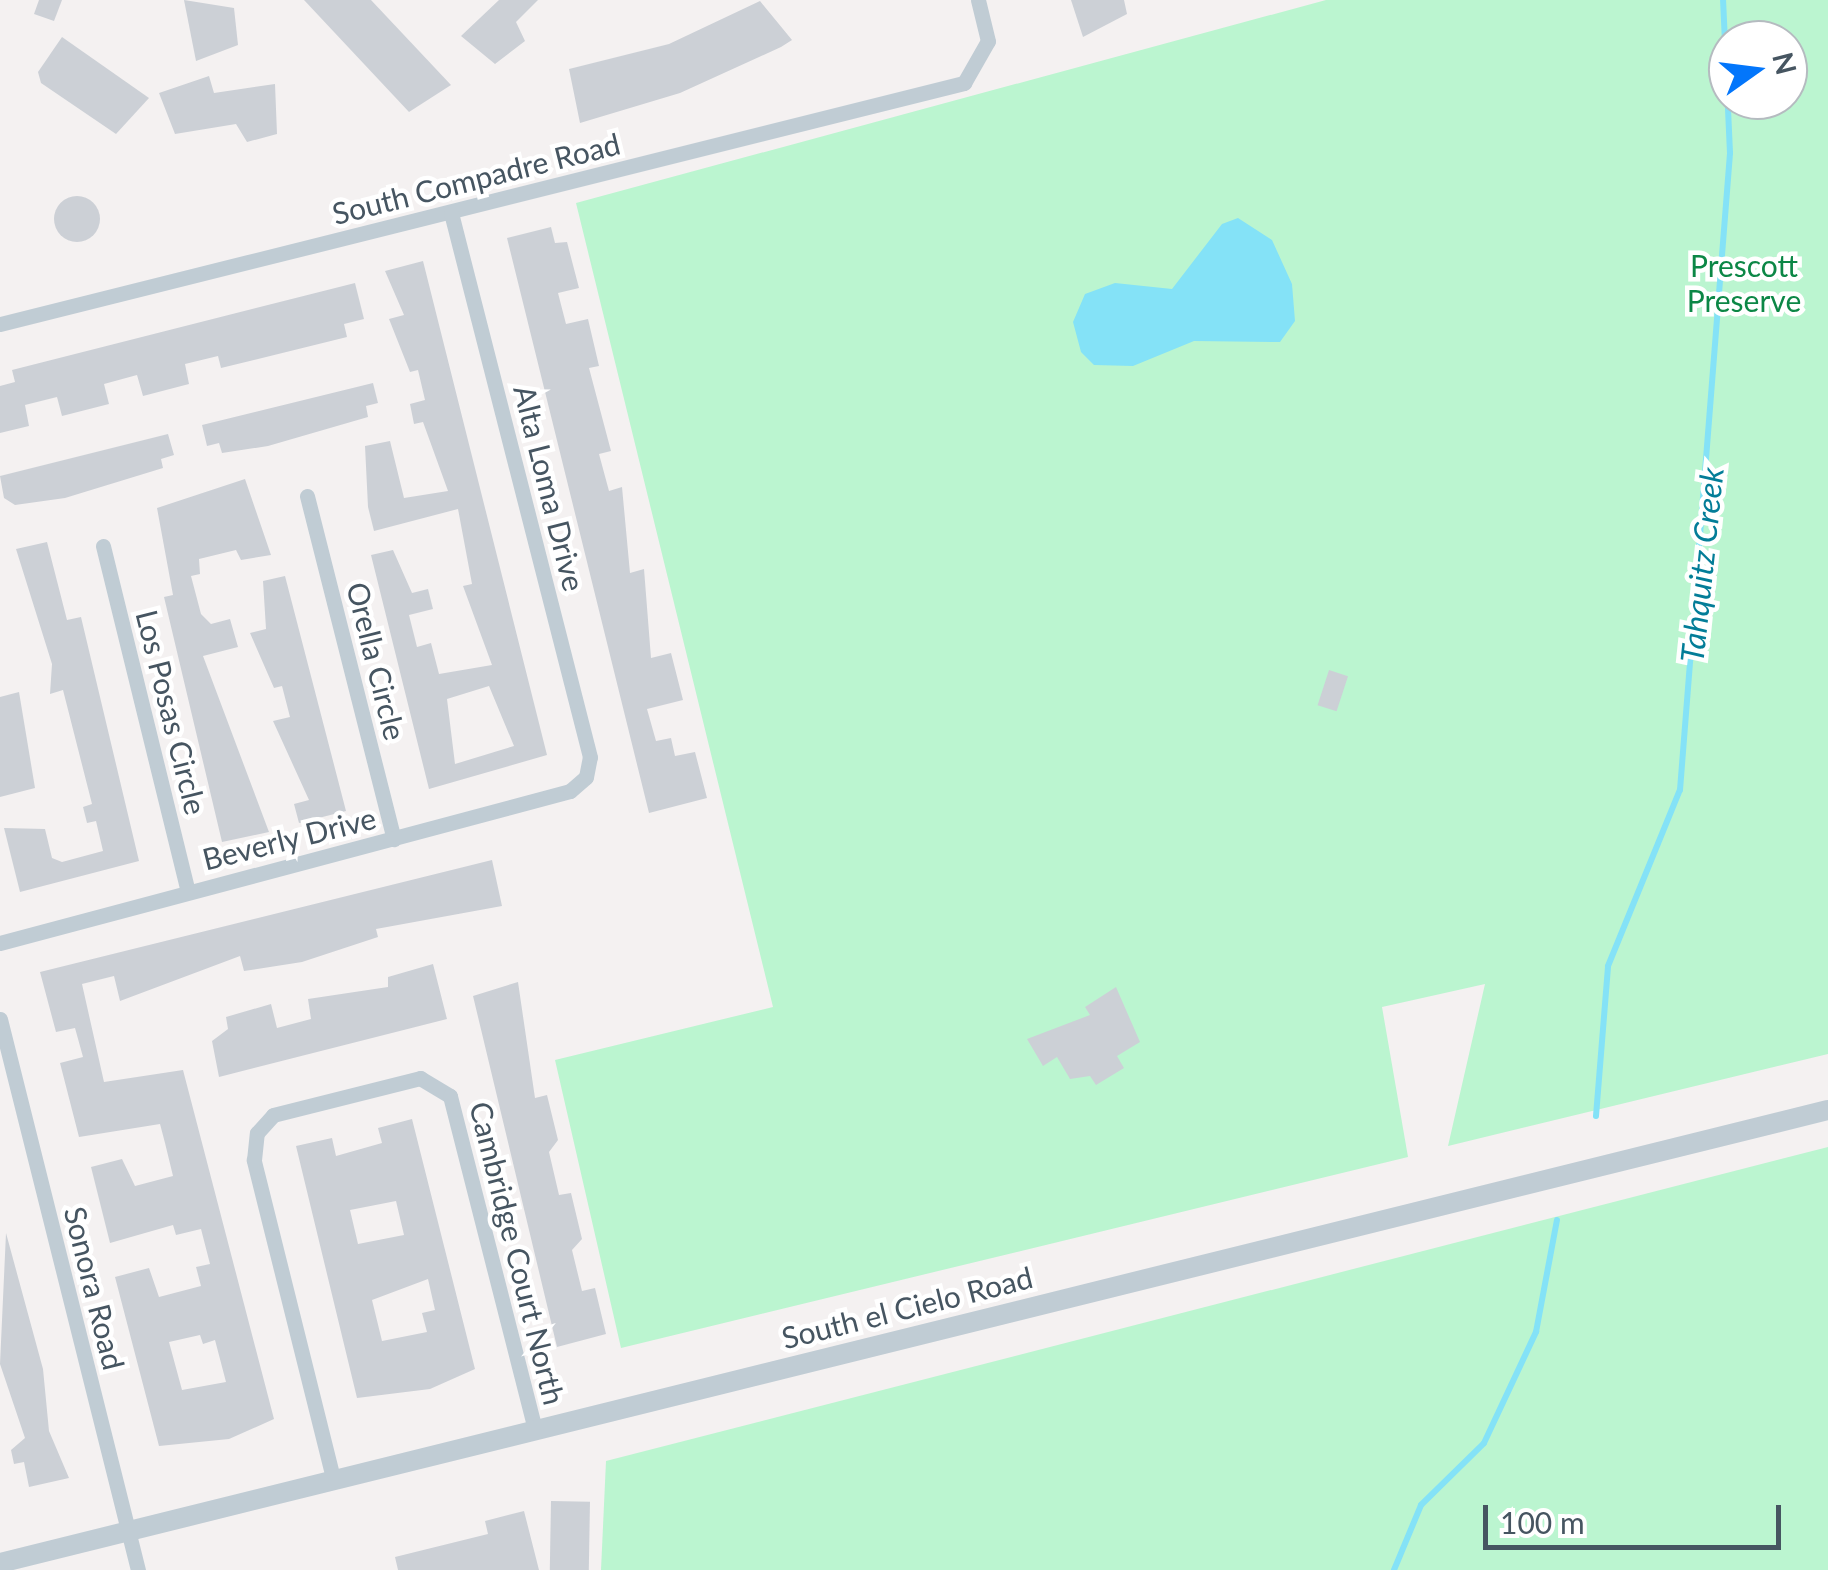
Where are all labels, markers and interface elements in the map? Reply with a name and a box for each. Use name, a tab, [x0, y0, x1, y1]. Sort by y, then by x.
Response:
north arrow	[1708, 20, 1808, 120]
text: N	[1766, 49, 1804, 78]
street label: South Compadre Road	[328, 125, 624, 231]
park label: Prescott Preserve	[1687, 247, 1801, 318]
street label: Alta Loma Drive	[507, 381, 593, 595]
water label: Tahquitz Creek	[1673, 465, 1731, 665]
street label: Orella Circle	[340, 578, 414, 744]
street label: Los Posas Circle	[129, 606, 215, 818]
street label: Beverly Drive	[198, 799, 380, 877]
street label: Cambridge Court North	[463, 1098, 573, 1408]
street label: Sonora Road	[57, 1203, 133, 1373]
street label: South el Cielo Road	[778, 1258, 1036, 1356]
scale bar	[1488, 1485, 1786, 1547]
text: 100 m	[1500, 1504, 1585, 1540]

